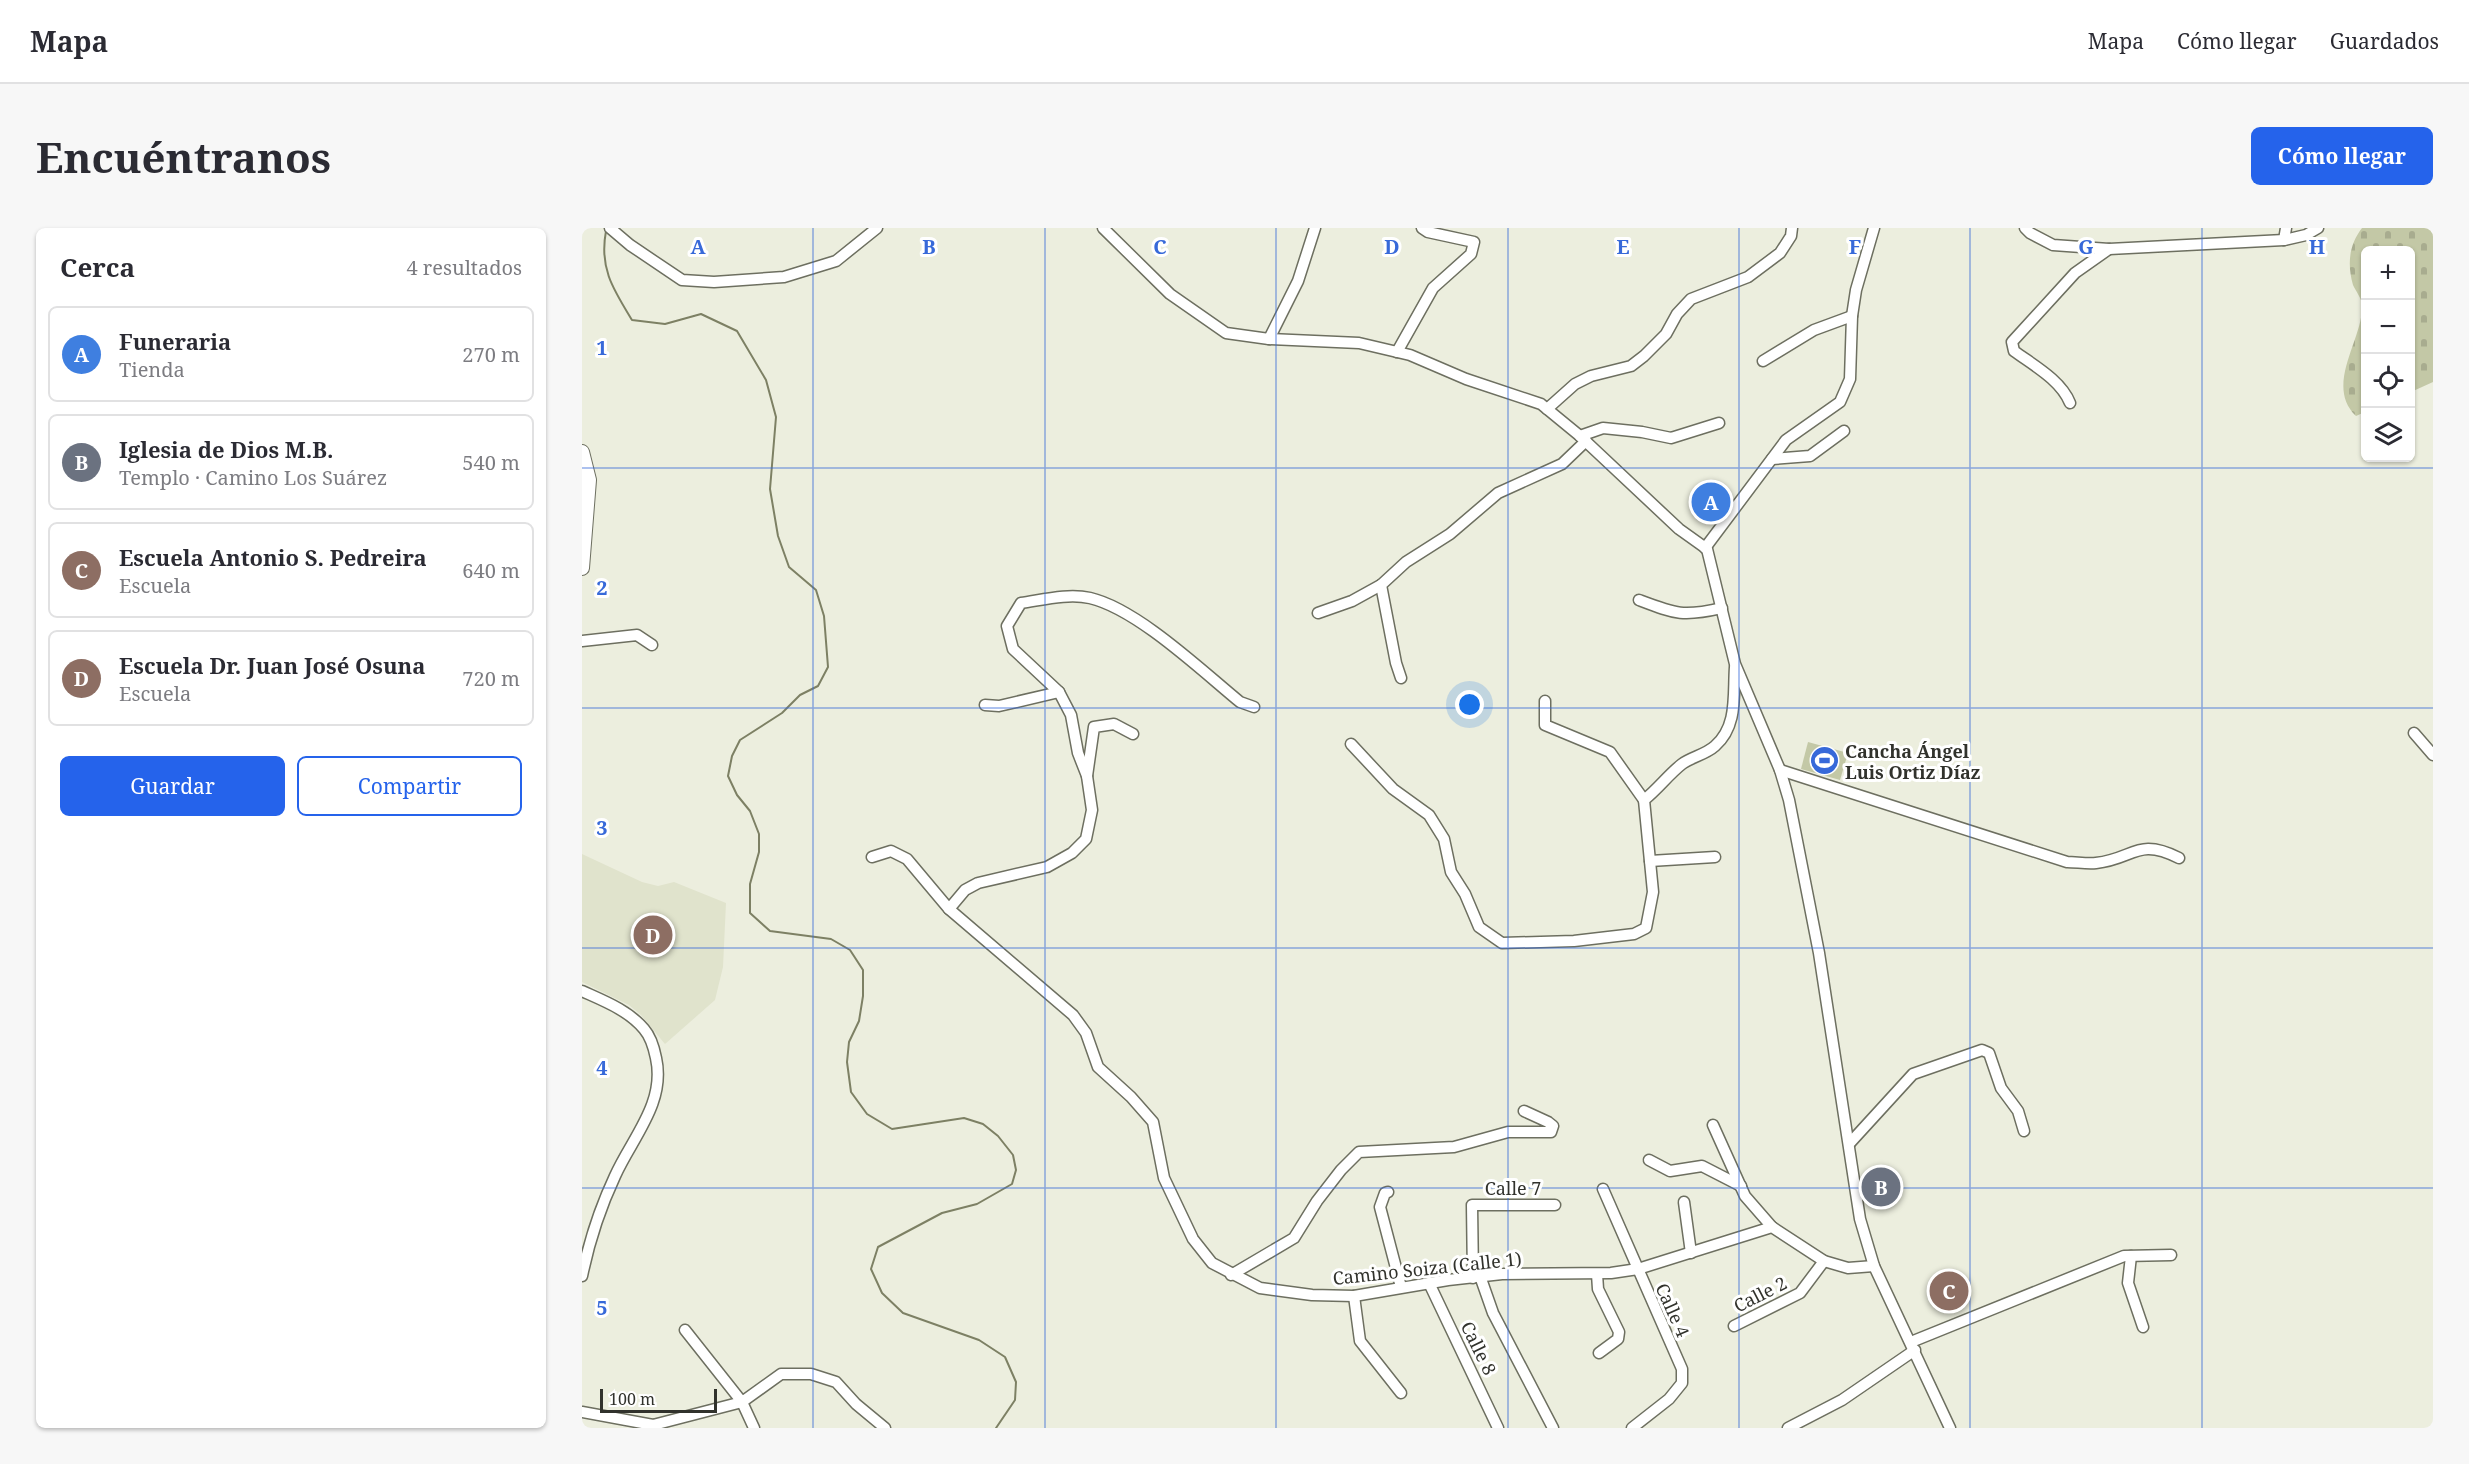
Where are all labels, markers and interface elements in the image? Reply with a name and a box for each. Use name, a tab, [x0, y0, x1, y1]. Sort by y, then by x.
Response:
text: Mapa	[30, 22, 108, 60]
text: Mapa	[2088, 27, 2144, 55]
text: Cómo llegar	[2177, 27, 2297, 55]
text: Guardados	[2330, 27, 2439, 55]
button: Cómo llegar	[2251, 127, 2433, 185]
text: Encuéntranos	[36, 128, 331, 185]
text: A	[690, 233, 706, 260]
text: B	[922, 233, 936, 260]
text: C	[1153, 233, 1167, 260]
text: D	[1384, 233, 1400, 260]
text: E	[1616, 233, 1630, 260]
text: F	[1849, 233, 1861, 260]
text: G	[2078, 233, 2094, 260]
text: H	[2309, 233, 2325, 260]
map controls	[2361, 246, 2415, 462]
button: +	[2361, 246, 2415, 300]
text: Cerca	[60, 249, 135, 285]
text: 4 resultados	[406, 254, 522, 281]
button: −	[2361, 300, 2415, 354]
text: Funeraria	[119, 326, 231, 356]
text: 1	[596, 334, 608, 361]
text: A	[74, 341, 89, 368]
text: 270 m	[462, 341, 520, 368]
button: locate	[2361, 354, 2415, 408]
text: Tienda	[119, 356, 185, 383]
button: layers	[2361, 408, 2415, 462]
text: Iglesia de Dios M.B.	[119, 434, 333, 464]
text: B	[75, 449, 88, 476]
text: 540 m	[462, 449, 520, 476]
text: Templo · Camino Los Suárez	[119, 464, 387, 491]
pin: A	[1692, 480, 1730, 524]
text: Escuela Antonio S. Pedreira	[119, 542, 427, 572]
text: C	[75, 557, 88, 584]
text: 640 m	[462, 557, 520, 584]
text: Escuela	[119, 572, 191, 599]
text: 2	[596, 574, 608, 601]
text: Escuela Dr. Juan José Osuna	[119, 650, 425, 680]
text: D	[74, 665, 89, 692]
text: 720 m	[462, 665, 520, 692]
text: Escuela	[119, 680, 191, 707]
your location	[1455, 690, 1484, 719]
place label: Cancha Ángel Luis Ortiz Díaz	[1845, 739, 1980, 784]
sports icon: Cancha Ángel Luis Ortiz Díaz	[1808, 745, 1840, 777]
button: Guardar	[60, 756, 285, 816]
button: Compartir	[297, 756, 522, 816]
text: 3	[596, 814, 608, 841]
pin: D	[634, 912, 672, 958]
text: 4	[596, 1054, 608, 1081]
pin: B	[1862, 1164, 1900, 1210]
street label: Calle 7	[1485, 1176, 1541, 1200]
street label: Camino Soiza (Calle 1)	[1331, 1246, 1523, 1290]
pin: C	[1930, 1268, 1968, 1314]
street label: Calle 2	[1729, 1270, 1791, 1318]
street label: Calle 4	[1651, 1279, 1695, 1341]
text: 5	[596, 1294, 608, 1321]
street label: Calle 8	[1456, 1317, 1502, 1379]
scale bar	[600, 1386, 717, 1414]
text: 100 m	[609, 1388, 655, 1410]

